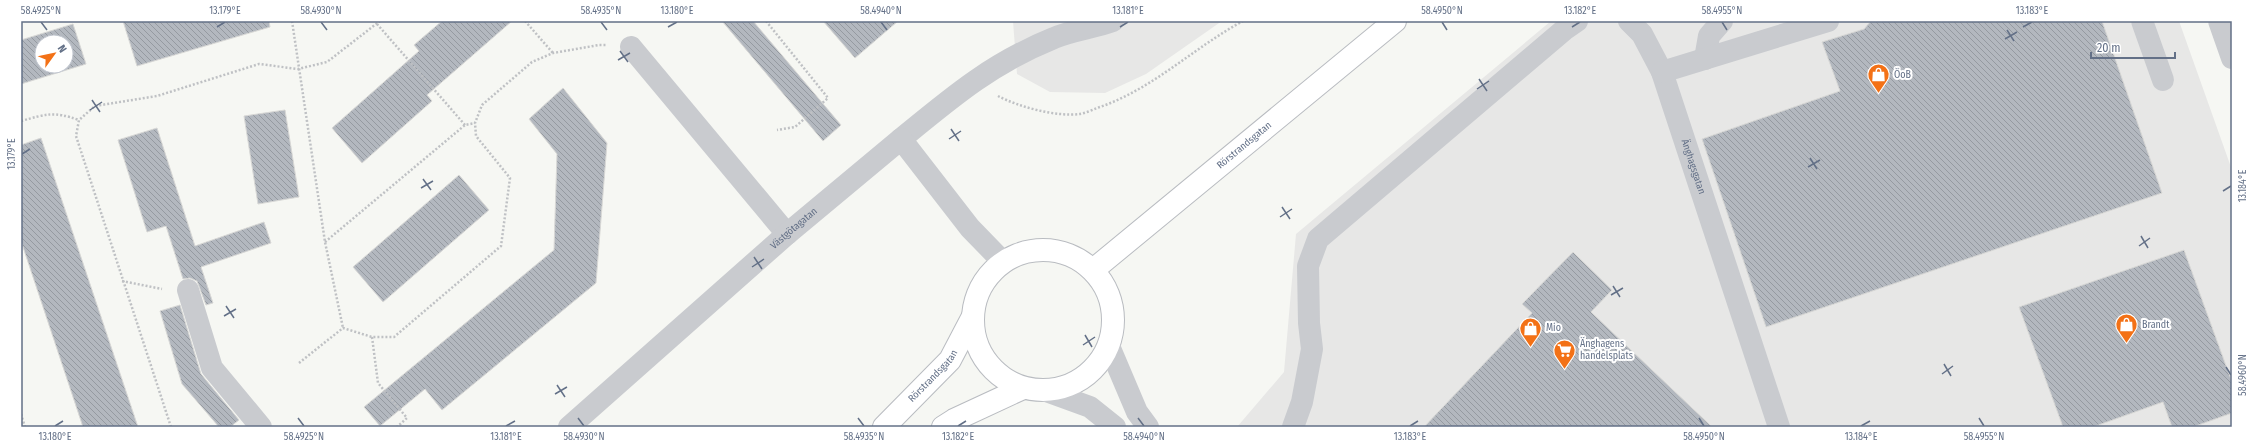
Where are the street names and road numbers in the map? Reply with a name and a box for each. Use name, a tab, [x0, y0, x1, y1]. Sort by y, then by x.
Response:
street label: Rörstrandsgatan	[1214, 119, 1274, 171]
street label: Änghagsgatan	[1679, 137, 1708, 196]
street label: Västgötagatan	[768, 205, 820, 252]
street label: Rörstrandsgatan	[906, 348, 960, 405]

